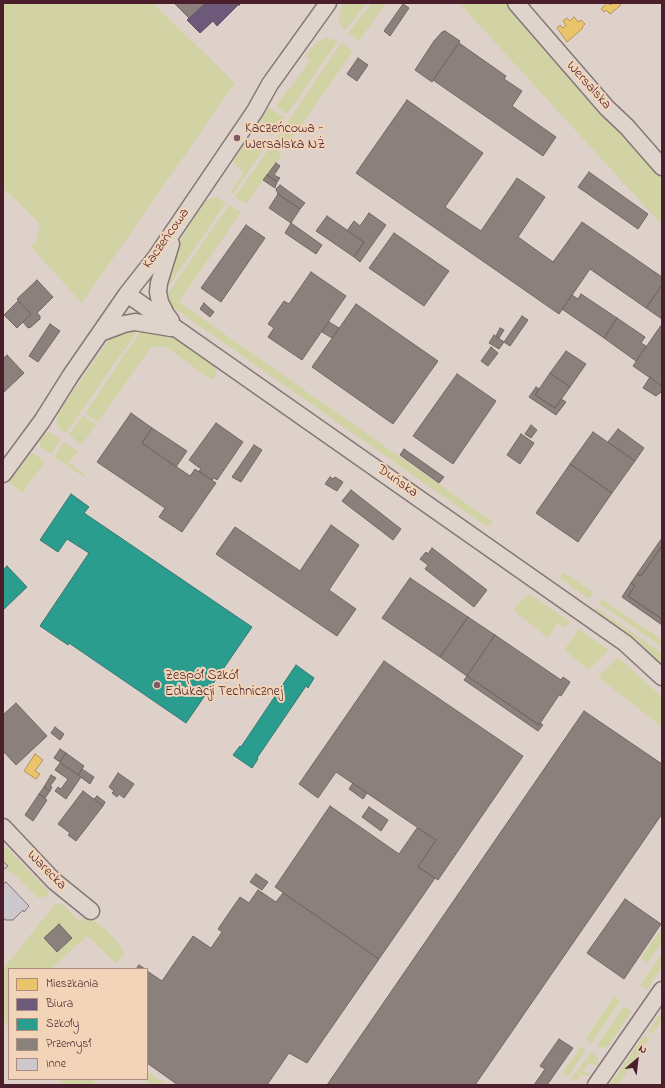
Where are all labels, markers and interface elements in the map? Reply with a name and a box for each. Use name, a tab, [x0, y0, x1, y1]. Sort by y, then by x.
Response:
street label: Wersalska	[562, 58, 614, 114]
place label: Kaczeńcowa - Wersalska NŻ	[245, 122, 325, 154]
marker: Kaczeńcowa - Wersalska NŻ	[232, 133, 242, 143]
street label: Kaczeńcowa	[140, 206, 194, 272]
street label: Duńska	[373, 462, 421, 502]
place label: Zespół Szkół Edukacji Technicznej	[165, 669, 283, 702]
marker: Zespół Szkół Edukacji Technicznej	[152, 680, 162, 690]
street label: Warecka	[23, 848, 69, 894]
legend	[8, 968, 148, 1080]
text: Mieszkania	[46, 975, 98, 993]
text: Biura	[46, 995, 73, 1013]
text: Szkoły	[46, 1015, 79, 1033]
text: Przemysł	[46, 1035, 91, 1053]
north arrow	[617, 1040, 657, 1080]
text: N	[636, 1041, 650, 1058]
text: Inne	[46, 1055, 66, 1073]

